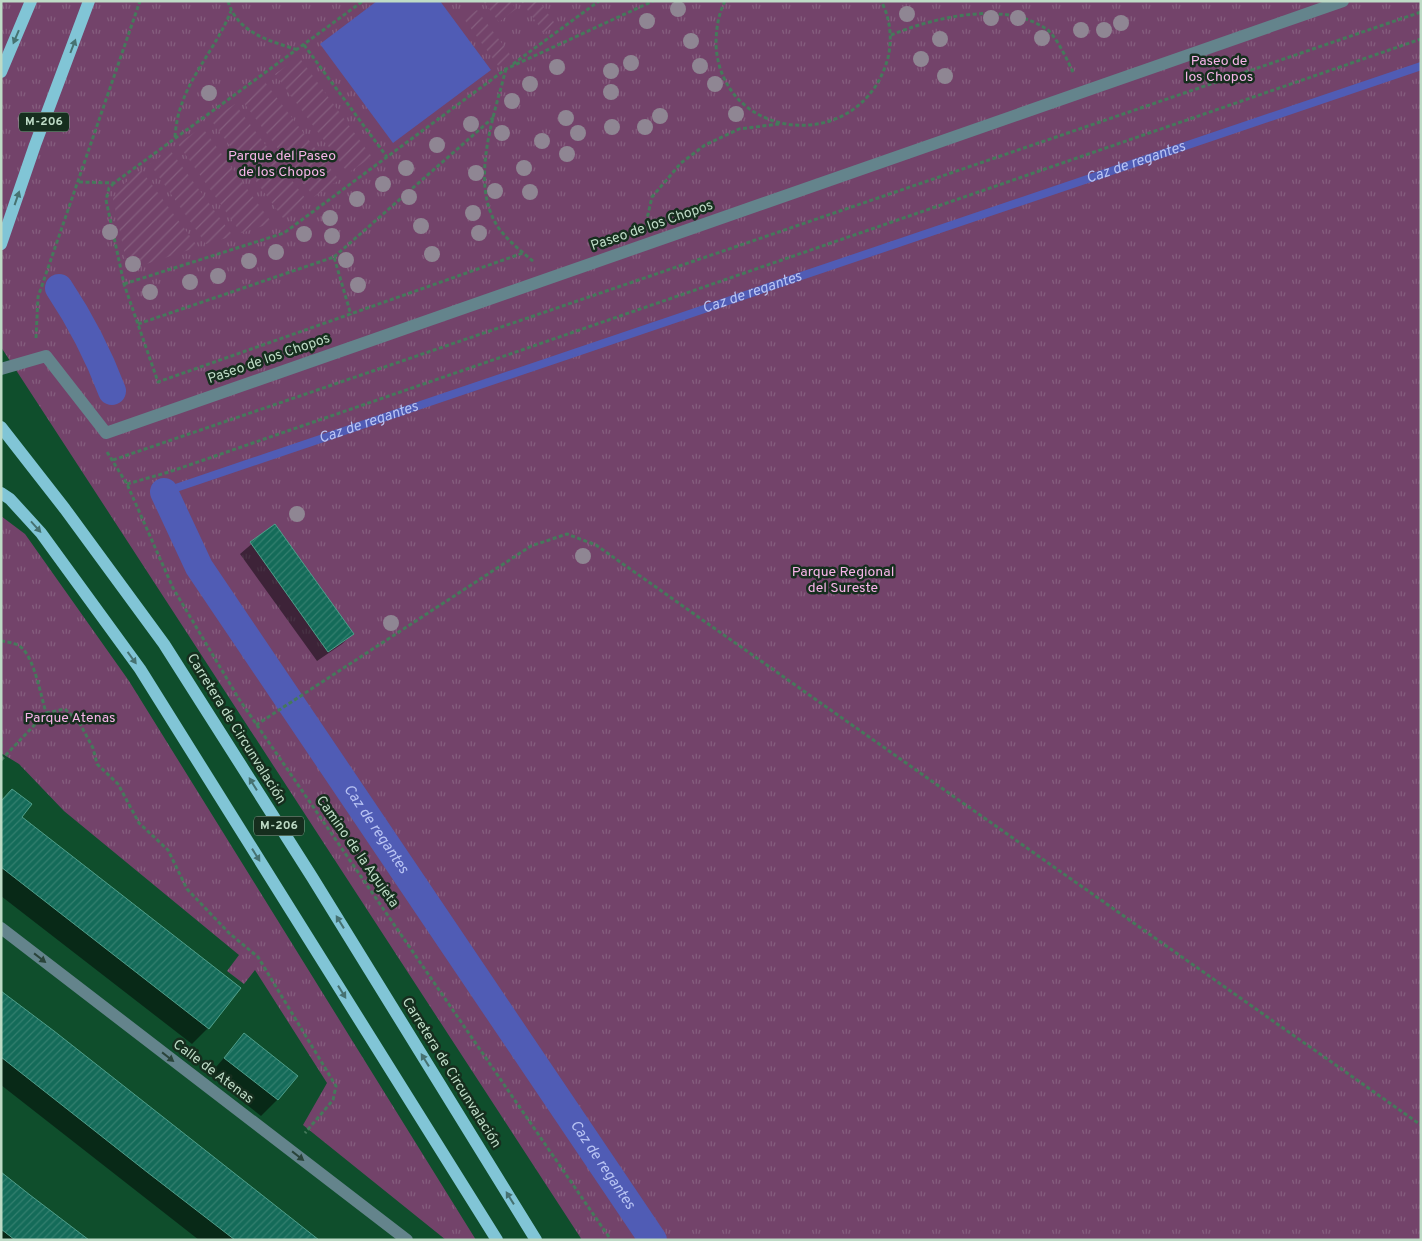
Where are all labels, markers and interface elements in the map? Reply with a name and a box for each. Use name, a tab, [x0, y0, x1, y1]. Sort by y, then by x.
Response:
one-way arrow	[12, 30, 20, 44]
one-way arrow	[69, 38, 77, 53]
park label: Paseo de los Chopos	[1185, 53, 1253, 86]
road number: M-206	[19, 112, 69, 132]
water label: Caz de regantes	[1084, 137, 1188, 188]
park label: Parque del Paseo de los Chopos	[228, 148, 336, 181]
one-way arrow	[13, 190, 21, 205]
street label: Paseo de los Chopos	[589, 197, 715, 255]
water label: Caz de regantes	[700, 267, 805, 318]
street label: Paseo de los Chopos	[206, 330, 332, 388]
water label: Caz de regantes	[316, 397, 421, 448]
one-way arrow	[30, 521, 42, 533]
park label: Parque Regional del Sureste	[792, 564, 894, 597]
one-way arrow	[127, 651, 138, 664]
street label: Carretera de Circunvalación	[183, 651, 289, 807]
park label: Parque Atenas	[24, 710, 116, 727]
one-way arrow	[248, 778, 258, 791]
water label: Caz de regantes	[339, 781, 413, 878]
street label: Camino de la Agujeta	[312, 793, 402, 911]
road number: M-206	[254, 816, 304, 836]
one-way arrow	[252, 848, 261, 861]
one-way arrow	[335, 915, 344, 928]
one-way arrow	[33, 953, 47, 963]
one-way arrow	[338, 986, 347, 999]
street label: Carretera de Circunvalación	[398, 995, 504, 1151]
street label: Calle de Atenas	[169, 1036, 257, 1108]
one-way arrow	[161, 1052, 174, 1063]
one-way arrow	[420, 1054, 430, 1067]
water label: Caz de regantes	[565, 1117, 639, 1213]
one-way arrow	[291, 1150, 304, 1161]
one-way arrow	[506, 1192, 515, 1205]

